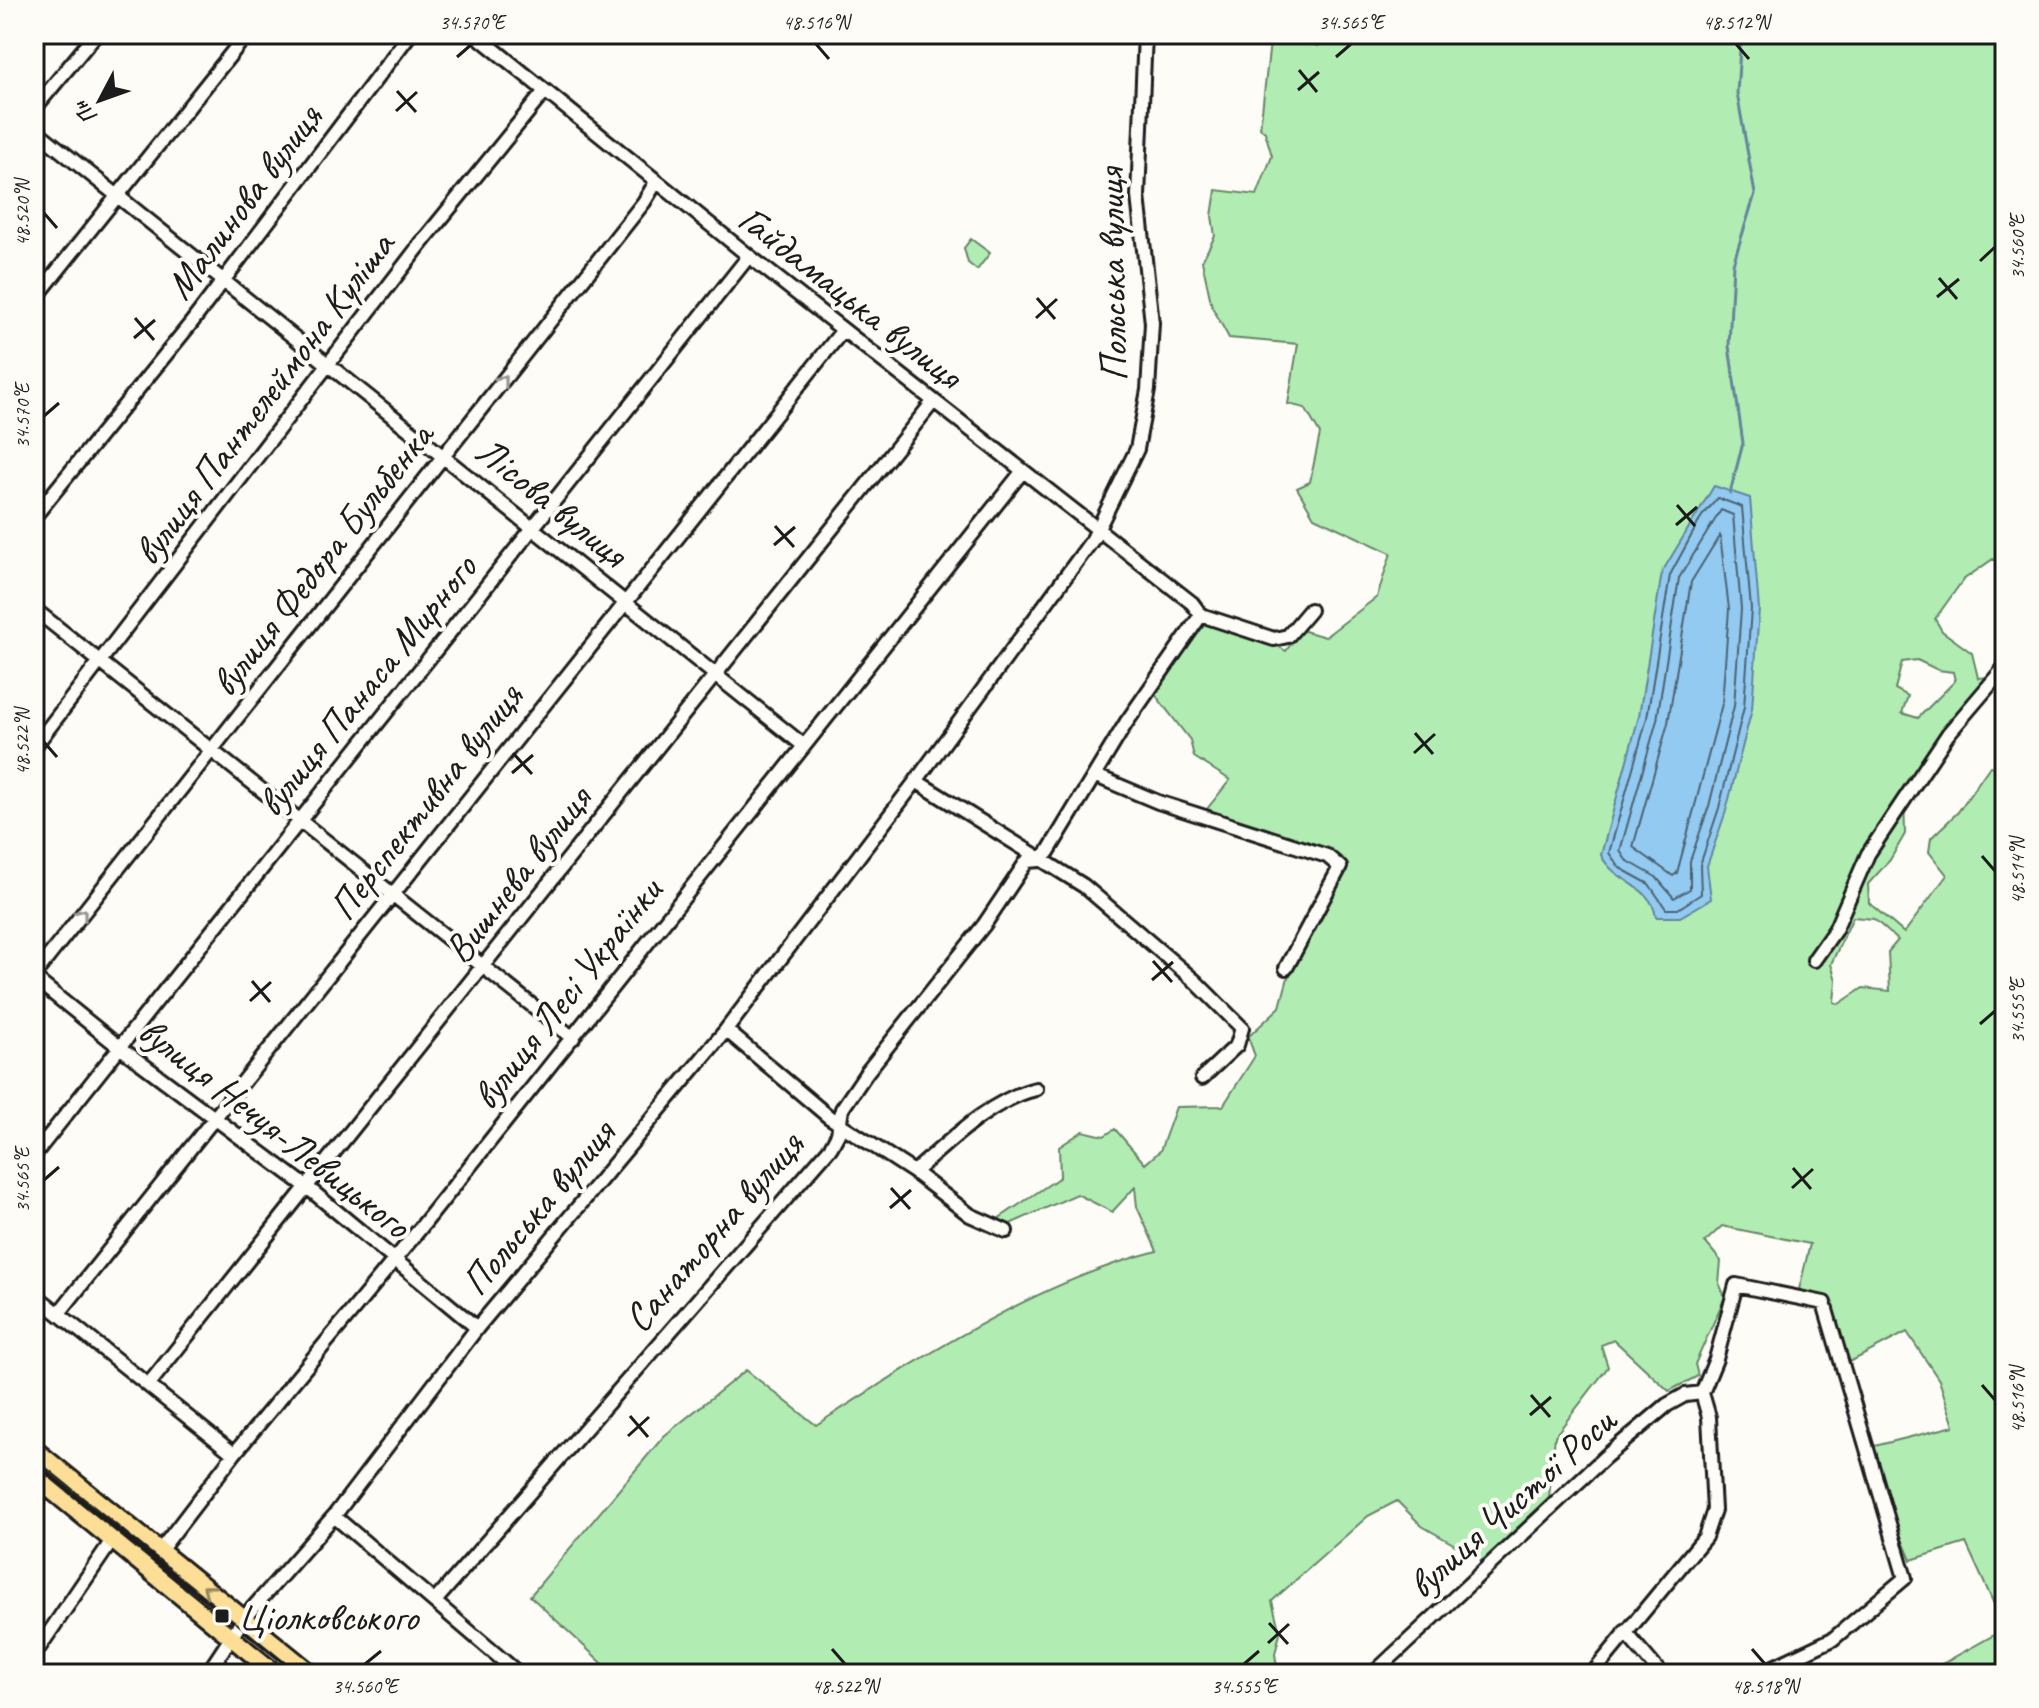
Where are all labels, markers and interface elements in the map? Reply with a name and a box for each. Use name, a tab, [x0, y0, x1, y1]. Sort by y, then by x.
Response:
text: 34.570°E	[439, 10, 507, 35]
text: 48.516°N	[783, 10, 852, 35]
text: 34.565°E	[1318, 10, 1386, 35]
text: 48.512°N	[1703, 10, 1772, 35]
north arrow	[60, 60, 140, 140]
street label: Малинова вулиця	[154, 93, 334, 309]
text: Пн	[67, 94, 104, 130]
street label: Польська вулиця	[1085, 165, 1139, 382]
text: 48.520°N	[10, 177, 35, 246]
street label: Гайдамацька вулиця	[728, 194, 975, 402]
text: 34.560°E	[2005, 212, 2030, 280]
street label: вулиця Пантелеймона Куліша	[122, 220, 407, 575]
one-way arrow	[494, 374, 508, 389]
text: 34.570°E	[10, 381, 35, 449]
street label: вулиця Федора Бульбенка	[200, 410, 446, 706]
street label: Лісова вулиця	[466, 426, 639, 579]
street label: вулиця Панаса Мирного	[246, 543, 489, 827]
street label: Перспективна вулиця	[318, 672, 535, 930]
text: 48.522°N	[10, 706, 35, 775]
street label: Вишнева вулиця	[433, 774, 604, 973]
text: 48.514°N	[2005, 835, 2030, 904]
street label: вулиця Лесі Українки	[461, 866, 674, 1120]
one-way arrow	[73, 908, 87, 923]
text: 34.555°E	[2005, 976, 2030, 1044]
street label: вулиця Нечуя-Левицького	[128, 1006, 422, 1251]
street label: Польська вулиця	[450, 1108, 627, 1305]
street label: Санаторна вулиця	[613, 1120, 816, 1342]
text: 34.565°E	[10, 1145, 35, 1213]
text: 48.516°N	[2005, 1364, 2030, 1433]
street label: вулиця Чистої Роси	[1397, 1395, 1628, 1609]
one-way arrow	[202, 1585, 217, 1599]
place label: Ціолковського	[238, 1592, 420, 1642]
marker: Ціолковського	[213, 1607, 231, 1625]
text: 34.560°E	[332, 1674, 400, 1699]
text: 48.522°N	[812, 1674, 881, 1699]
text: 34.555°E	[1211, 1674, 1279, 1699]
text: 48.518°N	[1732, 1674, 1801, 1699]

